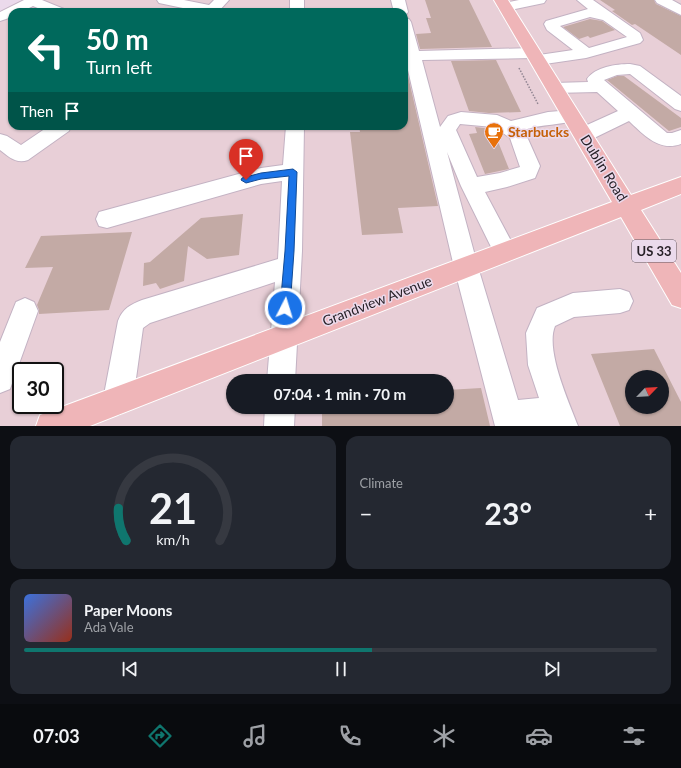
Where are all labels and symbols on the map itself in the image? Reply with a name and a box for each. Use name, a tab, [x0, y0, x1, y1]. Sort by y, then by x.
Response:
cafe icon: Starbucks	[483, 121, 505, 149]
place label: Starbucks	[508, 123, 569, 140]
street label: Dublin Road	[577, 131, 632, 204]
pin	[229, 139, 263, 180]
road number: US 33	[632, 240, 676, 262]
street label: Grandview Avenue	[320, 272, 434, 329]
position arrow	[264, 287, 306, 329]
speed limit sign: 30	[12, 362, 64, 414]
north arrow	[625, 370, 669, 414]

